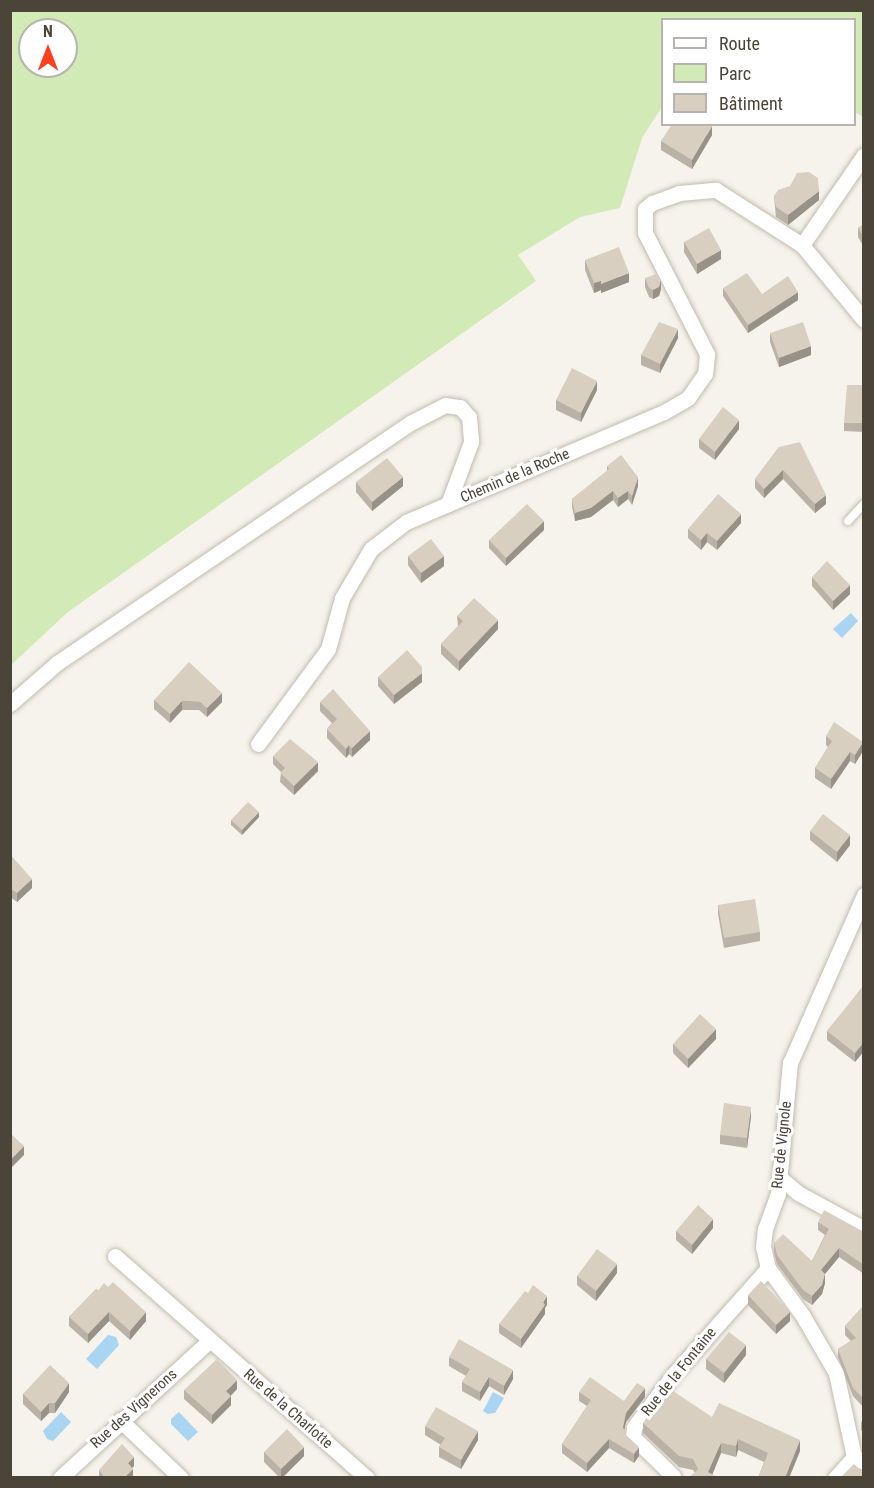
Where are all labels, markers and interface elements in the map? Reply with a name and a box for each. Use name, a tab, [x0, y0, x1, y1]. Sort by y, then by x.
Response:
north arrow	[18, 18, 78, 78]
legend	[661, 18, 856, 126]
text: N	[43, 22, 53, 41]
text: Route	[719, 33, 760, 54]
text: Parc	[719, 63, 751, 84]
text: Bâtiment	[719, 93, 783, 114]
street label: Chemin de la Roche	[458, 445, 572, 507]
street label: Rue de Vignole	[768, 1100, 796, 1190]
street label: Rue de la Fontaine	[638, 1324, 720, 1420]
street label: Rue des Vignerons	[87, 1365, 181, 1453]
street label: Rue de la Charlotte	[240, 1365, 336, 1453]

